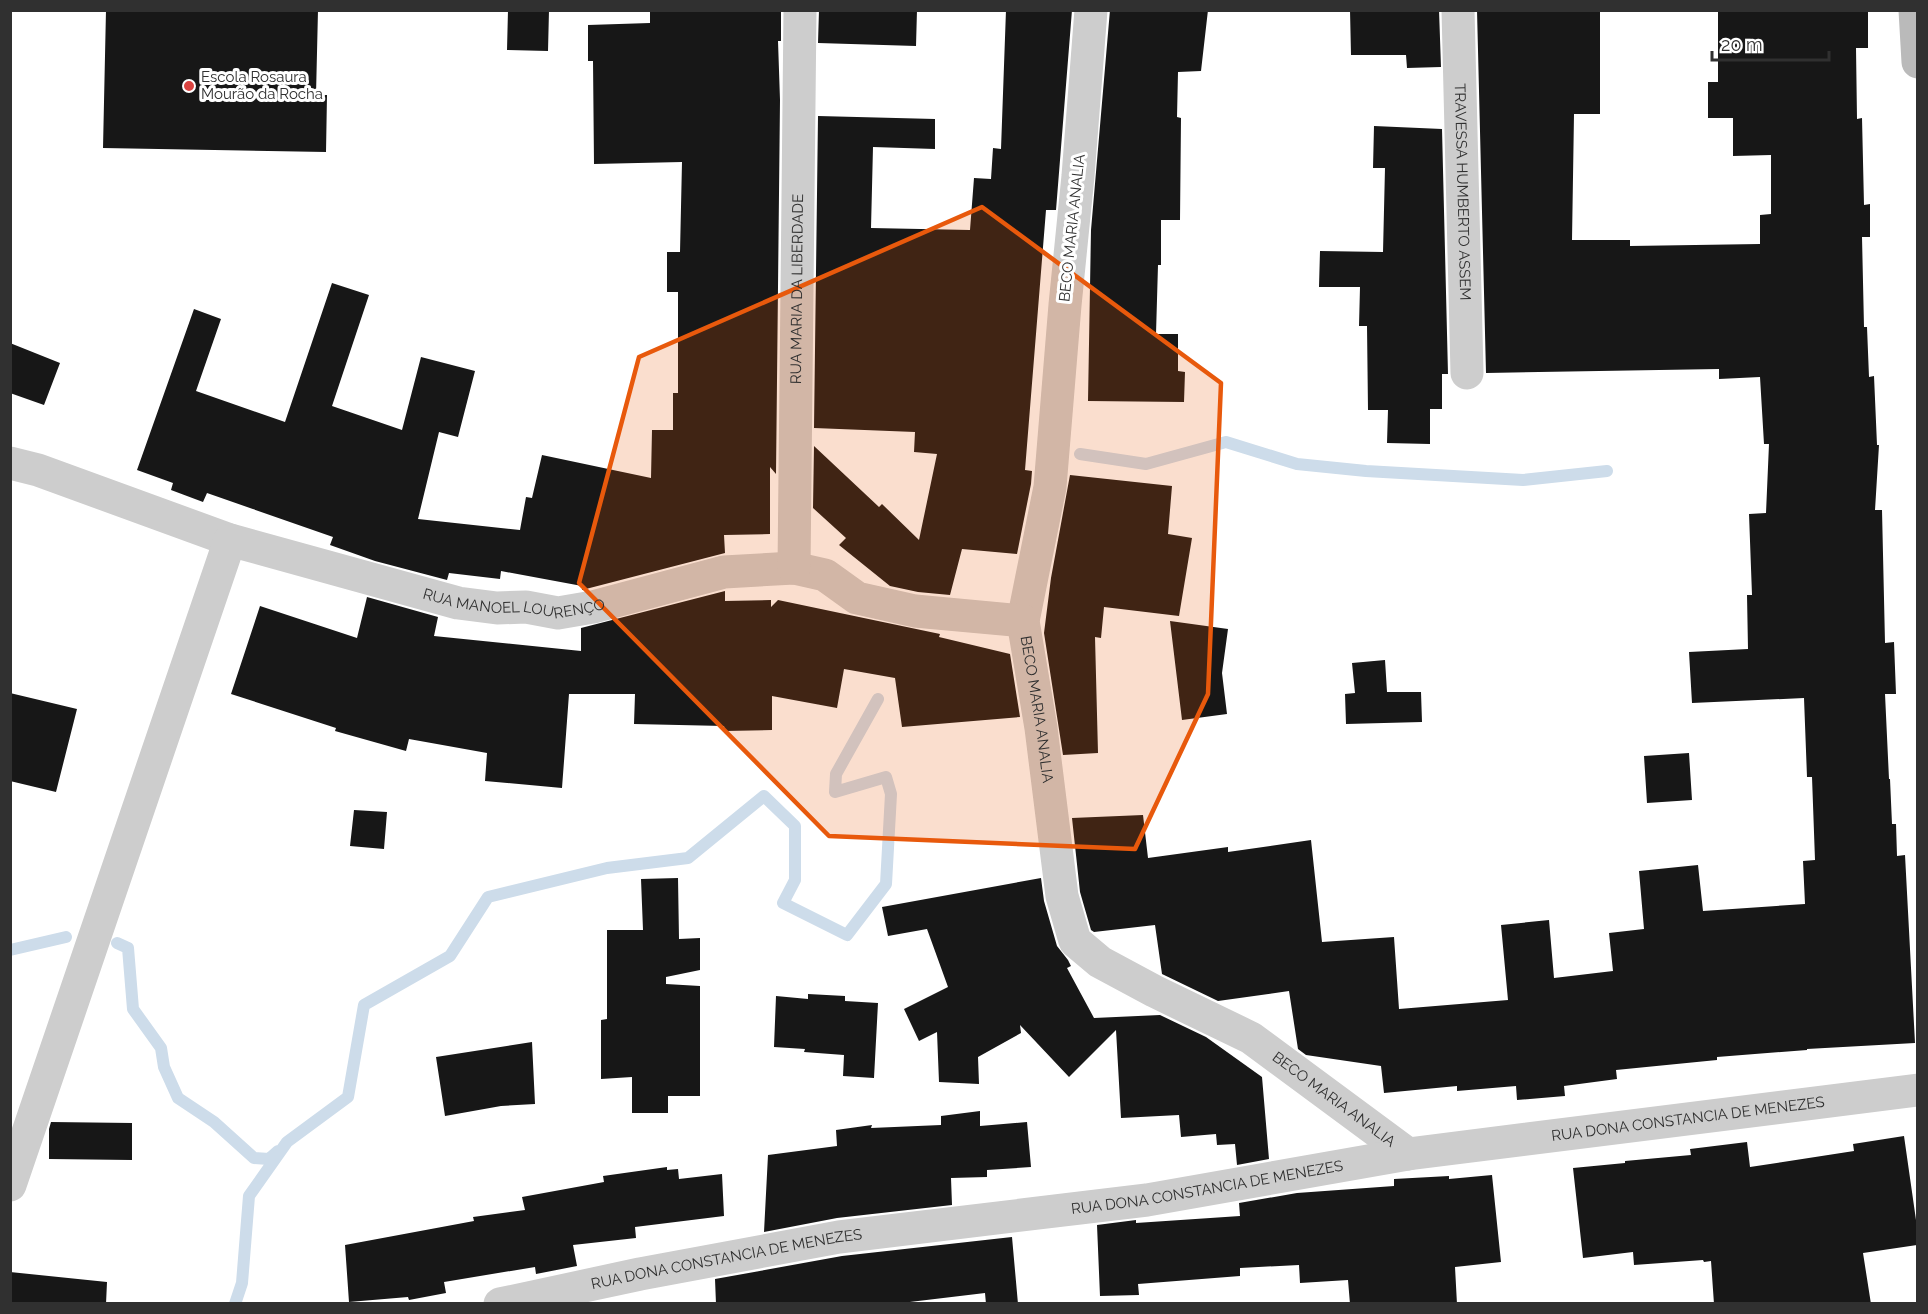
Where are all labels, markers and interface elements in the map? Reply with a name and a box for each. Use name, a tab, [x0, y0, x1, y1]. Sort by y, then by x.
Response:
scale bar	[1712, 24, 1829, 62]
text: 20 m	[1721, 34, 1763, 55]
place label: Escola Rosaura Mourão da Rocha	[201, 68, 323, 103]
marker: Escola Rosaura Mourão da Rocha	[182, 79, 196, 93]
street label: TRAVESSA HUMBERTO ASSEM	[1451, 83, 1474, 301]
street label: BECO MARIA ANALIA	[1055, 153, 1089, 303]
street label: RUA MARIA DA LIBERDADE	[787, 194, 807, 384]
street label: RUA MANOEL LOURENÇO	[421, 585, 607, 623]
street label: BECO MARIA ANALIA	[1017, 635, 1057, 784]
street label: BECO MARIA ANALIA	[1269, 1048, 1399, 1151]
street label: RUA DONA CONSTANCIA DE MENEZES	[1550, 1093, 1826, 1145]
street label: RUA DONA CONSTANCIA DE MENEZES	[1070, 1157, 1344, 1218]
street label: RUA DONA CONSTANCIA DE MENEZES	[589, 1225, 863, 1293]

